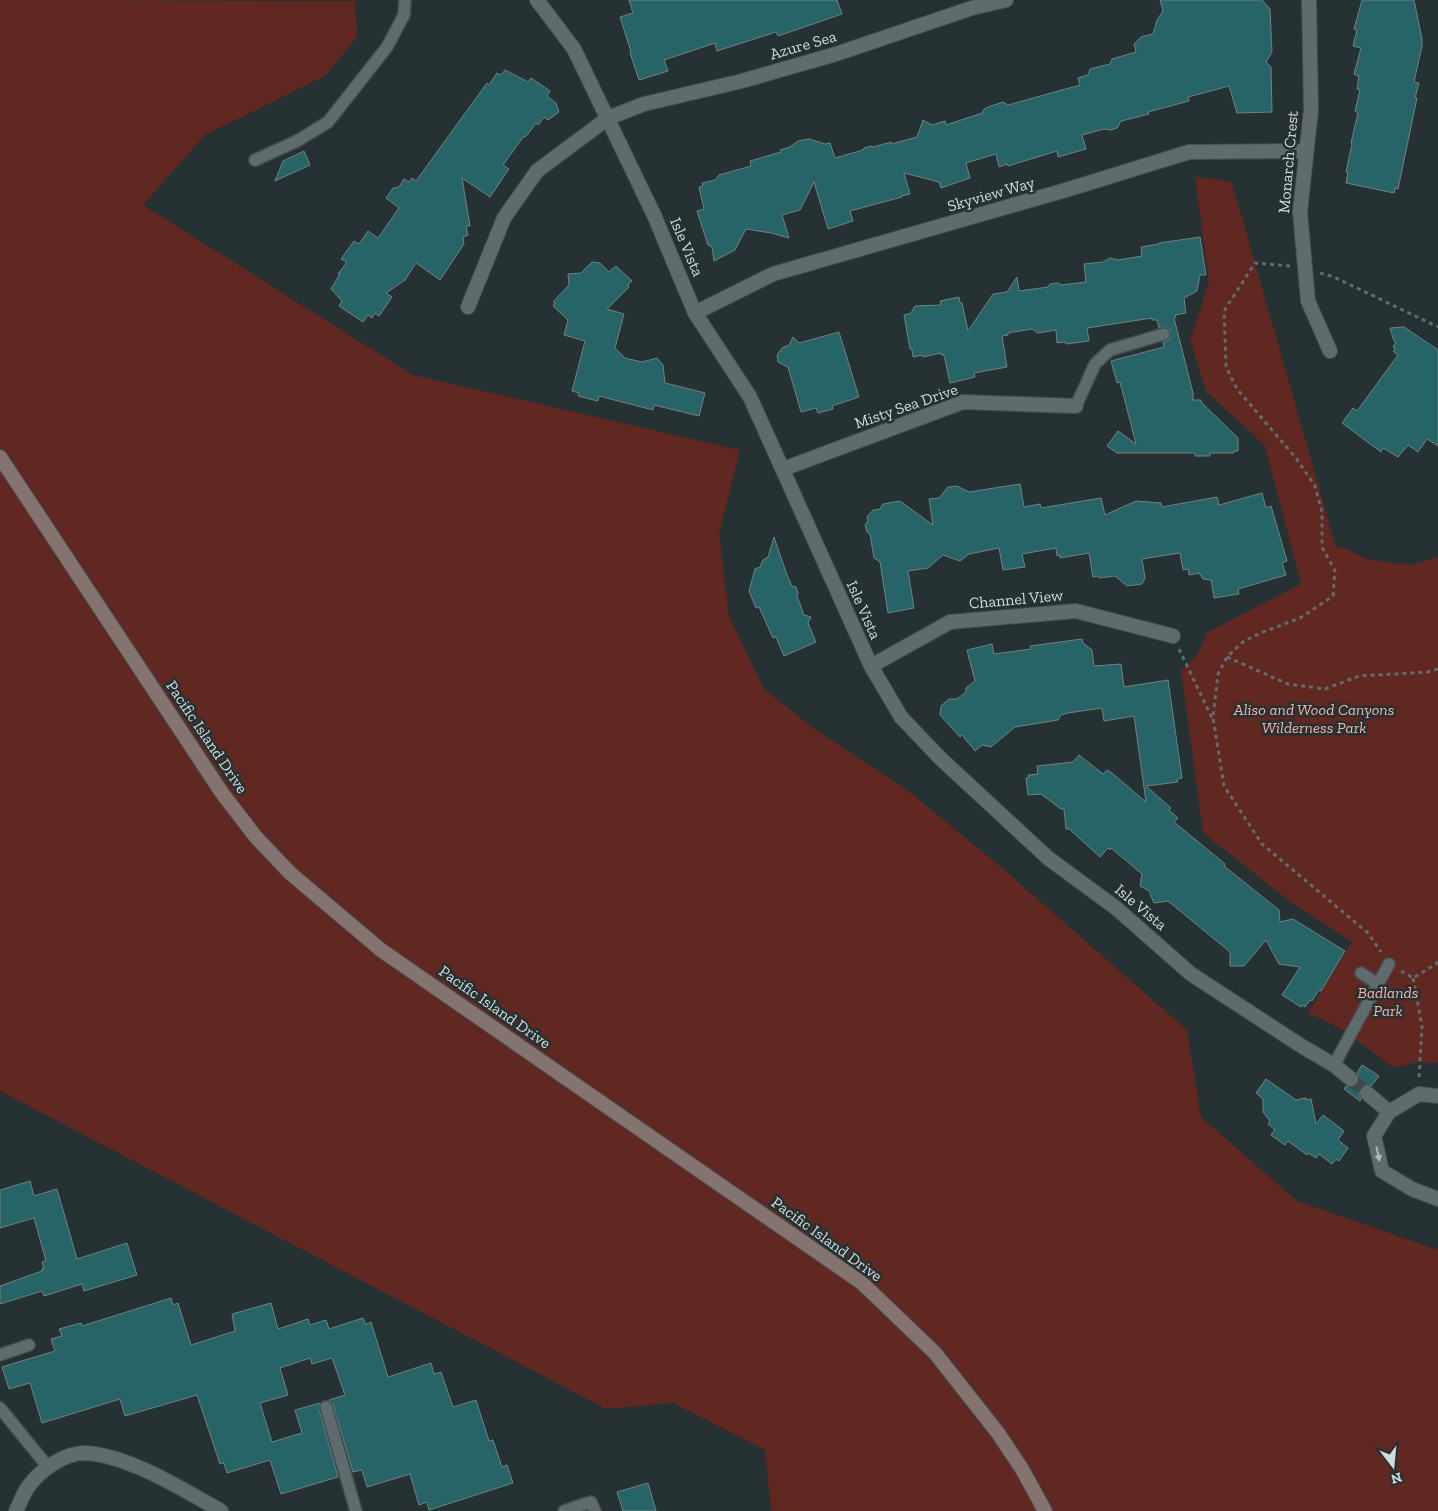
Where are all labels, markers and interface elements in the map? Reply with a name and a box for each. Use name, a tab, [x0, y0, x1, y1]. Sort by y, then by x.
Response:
street label: Azure Sea	[767, 26, 839, 64]
street label: Monarch Crest	[1274, 110, 1302, 214]
street label: Skyview Way	[945, 172, 1038, 216]
street label: Isle Vista	[666, 215, 708, 280]
street label: Misty Sea Drive	[852, 379, 960, 433]
street label: Isle Vista	[843, 578, 885, 642]
street label: Channel View	[968, 585, 1065, 613]
street label: Pacific Island Drive	[162, 677, 252, 797]
park label: Aliso and Wood Canyons Wilderness Park	[1233, 700, 1394, 737]
street label: Isle Vista	[1111, 880, 1171, 934]
street label: Pacific Island Drive	[435, 961, 555, 1053]
park label: Badlands Park	[1358, 983, 1418, 1020]
one-way arrow	[1374, 1147, 1382, 1162]
street label: Pacific Island Drive	[768, 1192, 886, 1286]
north arrow	[1368, 1441, 1418, 1491]
text: N	[1389, 1468, 1404, 1488]

